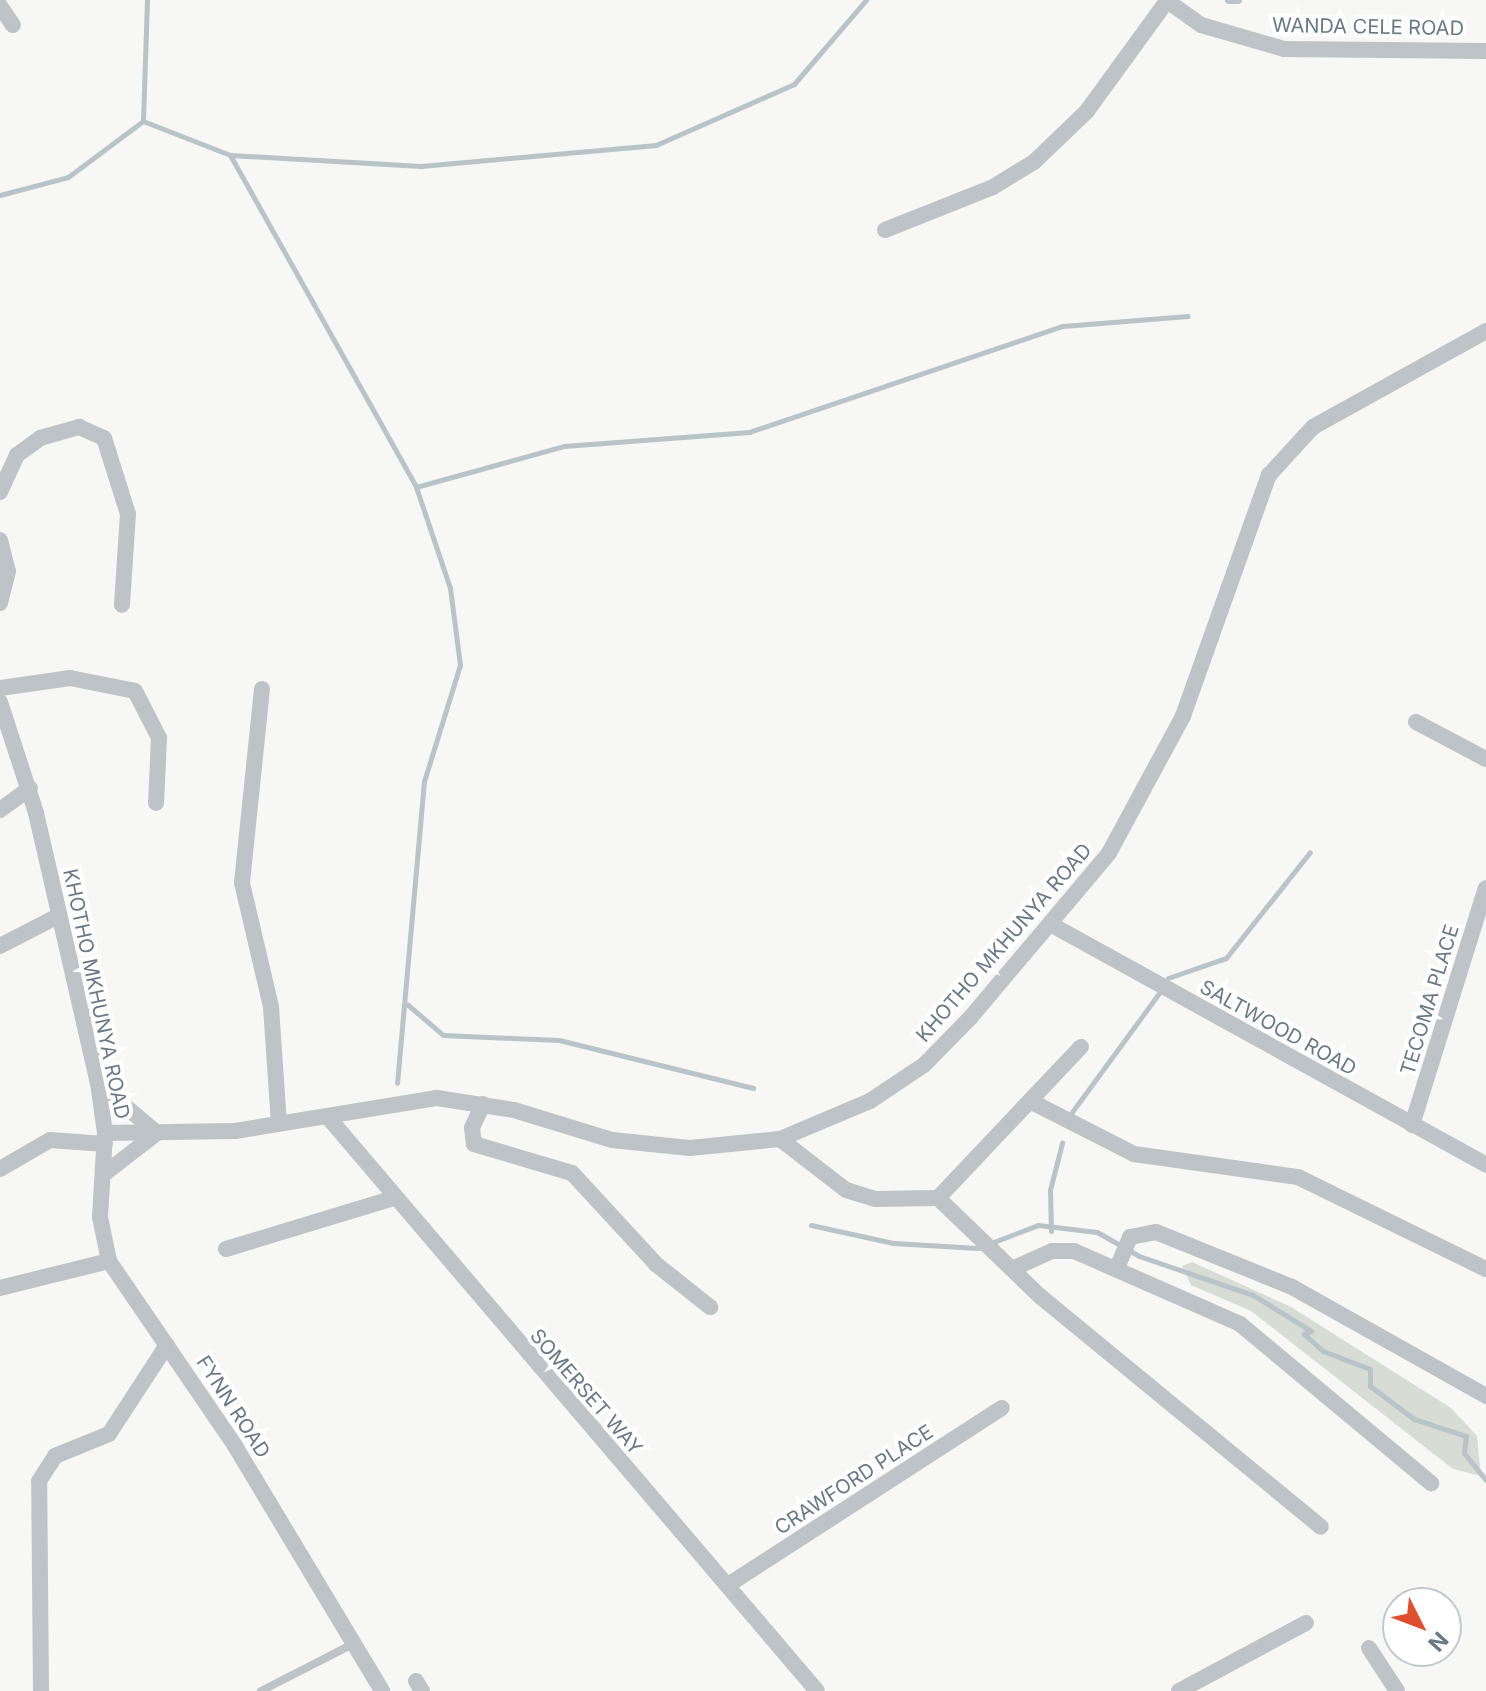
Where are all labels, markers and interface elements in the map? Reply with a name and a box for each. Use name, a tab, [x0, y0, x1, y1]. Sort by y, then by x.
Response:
street label: WANDA CELE ROAD	[1272, 13, 1464, 41]
street label: KHOTHO MKHUNYA ROAD	[911, 839, 1097, 1047]
street label: KHOTHO MKHUNYA ROAD	[58, 867, 134, 1121]
street label: TECOMA PLACE	[1396, 922, 1464, 1078]
street label: SALTWOOD ROAD	[1196, 975, 1360, 1081]
street label: SOMERSET WAY	[525, 1324, 647, 1460]
street label: FYNN ROAD	[191, 1351, 275, 1463]
street label: CRAWFORD PLACE	[770, 1420, 938, 1540]
north arrow	[1382, 1587, 1462, 1667]
text: N	[1423, 1627, 1454, 1657]

